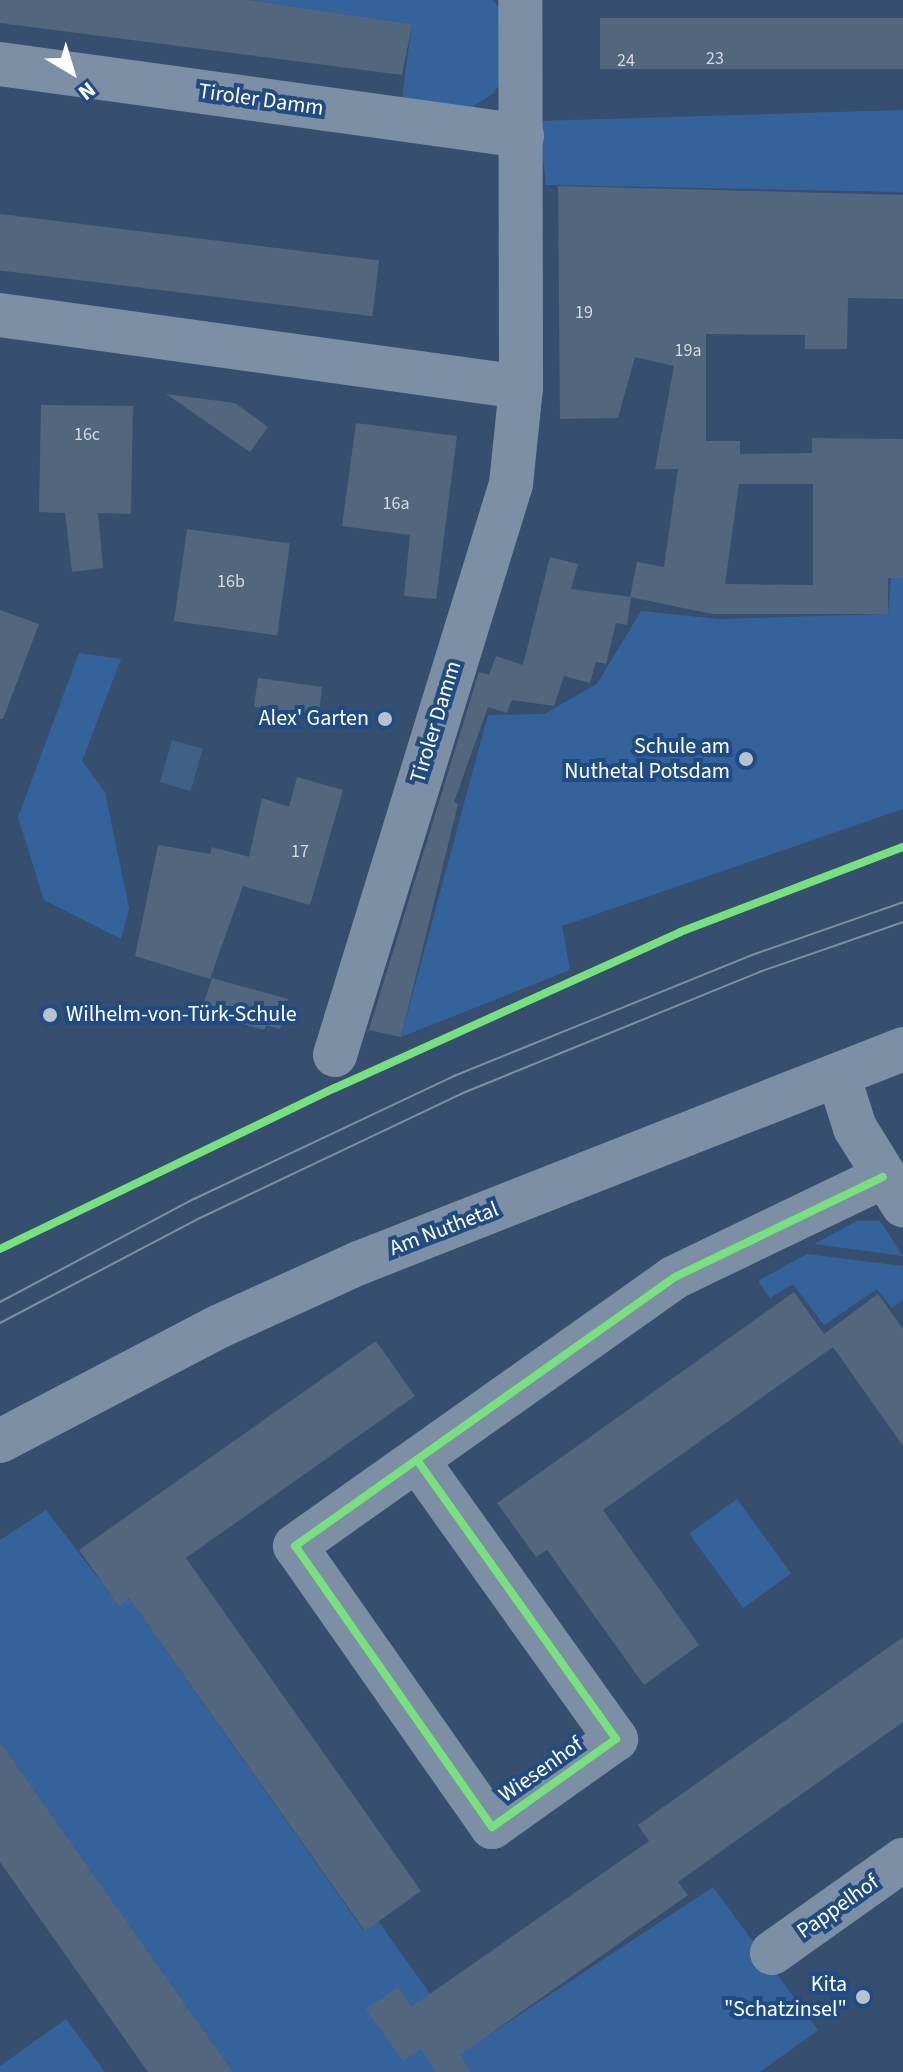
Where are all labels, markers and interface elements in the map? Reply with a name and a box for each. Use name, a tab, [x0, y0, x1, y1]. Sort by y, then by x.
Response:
north arrow	[32, 32, 112, 112]
house number: 23	[706, 48, 724, 70]
house number: 24	[617, 50, 635, 72]
text: N	[71, 74, 102, 108]
street label: Tiroler Damm	[197, 78, 325, 122]
house number: 19	[575, 302, 593, 324]
house number: 19a	[675, 340, 701, 362]
house number: 16c	[74, 424, 100, 446]
house number: 16a	[383, 493, 409, 515]
house number: 16b	[217, 571, 245, 593]
street label: Tiroler Damm	[405, 658, 467, 786]
place label: Alex' Garten	[259, 706, 369, 732]
marker: Alex' Garten	[376, 710, 394, 728]
place label: Schule am Nuthetal Potsdam	[564, 733, 730, 784]
marker: Schule am Nuthetal Potsdam	[737, 750, 755, 768]
house number: 17	[291, 841, 309, 863]
place label: Wilhelm-von-Türk-Schule	[66, 1002, 297, 1028]
marker: Wilhelm-von-Türk-Schule	[41, 1006, 59, 1024]
street label: Am Nuthetal	[386, 1196, 502, 1262]
street label: Wiesenhof	[494, 1732, 588, 1808]
street label: Pappelhof	[792, 1869, 884, 1945]
place label: Kita "Schatzinsel"	[724, 1971, 847, 2022]
marker: Kita "Schatzinsel"	[854, 1988, 872, 2006]

